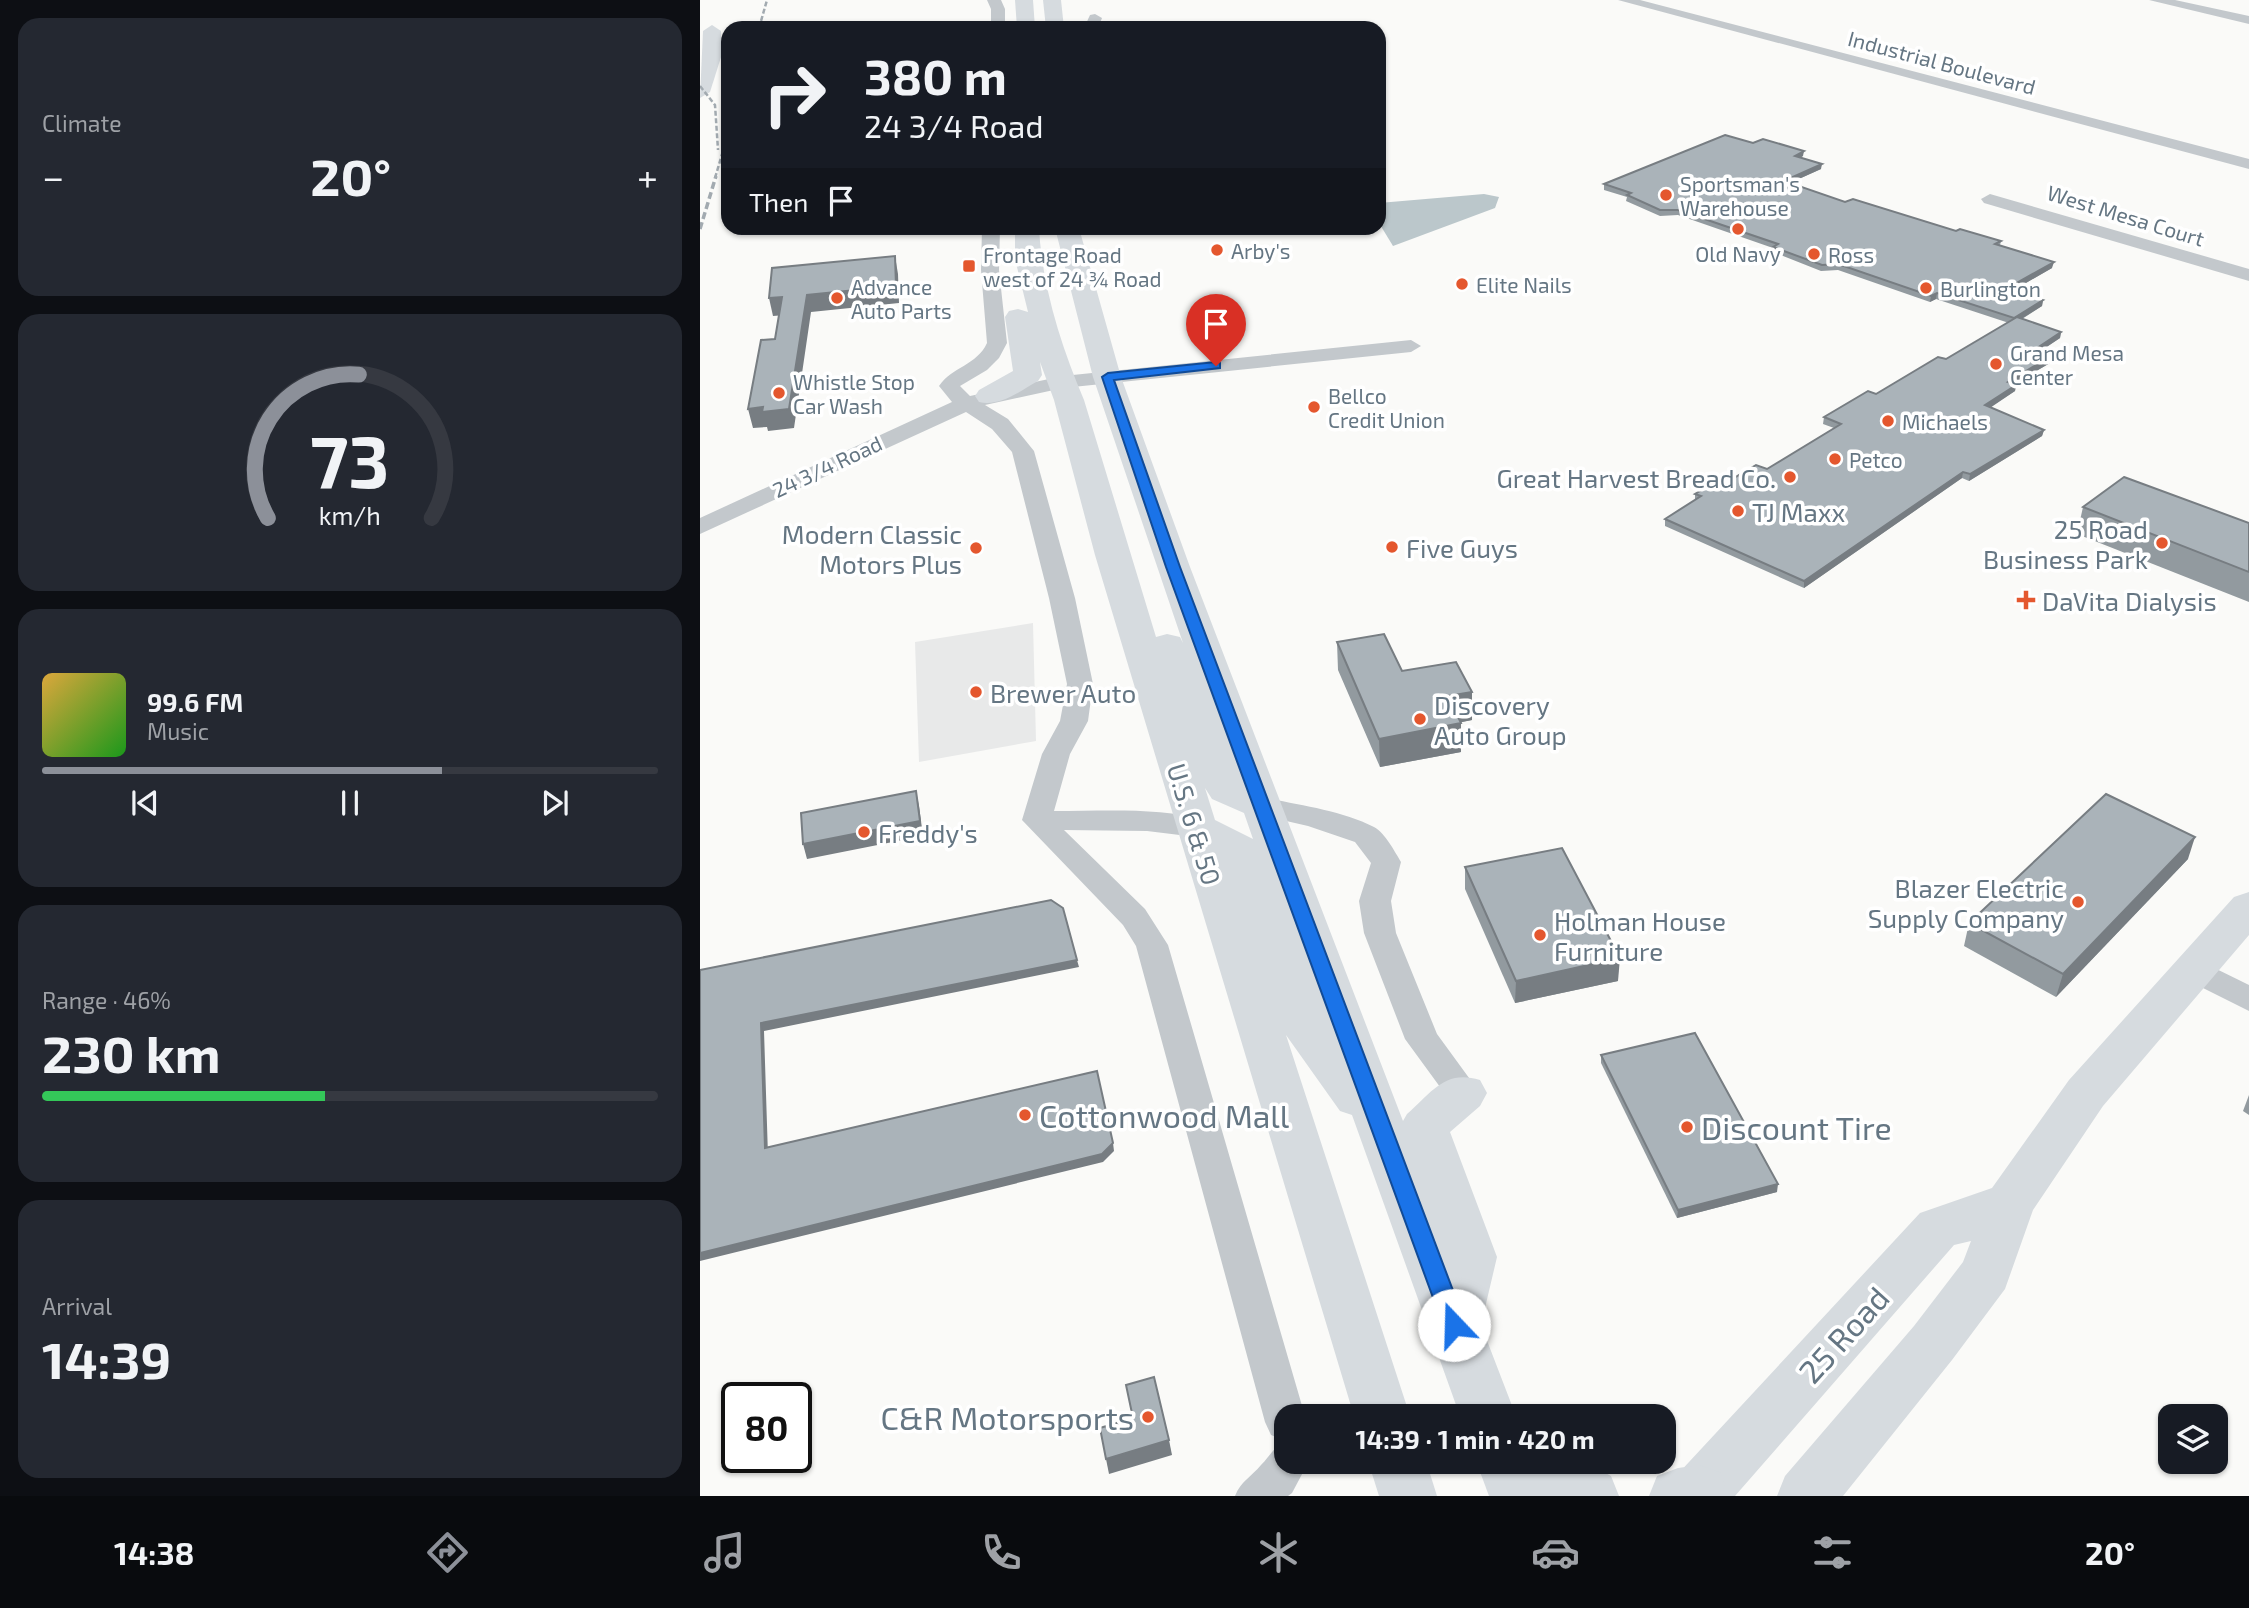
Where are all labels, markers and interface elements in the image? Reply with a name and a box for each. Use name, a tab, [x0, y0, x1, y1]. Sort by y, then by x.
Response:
street label: Industrial Boulevard	[1846, 25, 2038, 99]
text: 380 m	[864, 46, 1007, 105]
icon: right	[749, 49, 840, 140]
text: 24 3/4 Road	[864, 106, 1044, 144]
text: Climate	[42, 109, 122, 137]
text: 20°	[310, 144, 391, 206]
text: −	[42, 153, 64, 199]
text: +	[637, 153, 658, 199]
place label: Sportsman's Warehouse	[1680, 171, 1800, 220]
street label: West Mesa Court	[2044, 179, 2208, 251]
icon: arrive	[822, 182, 860, 220]
text: Then	[749, 186, 808, 217]
marker: Sportsman's Warehouse	[1658, 187, 1674, 203]
marker: Old Navy	[1730, 221, 1746, 237]
place label: Arby's	[1231, 238, 1291, 263]
place label: Old Navy	[1695, 241, 1781, 266]
place label: Frontage Road west of 24 ¾ Road	[983, 242, 1162, 291]
marker: Arby's	[1209, 242, 1225, 258]
place label: Ross	[1828, 242, 1874, 267]
marker: Ross	[1806, 246, 1822, 262]
marker: Frontage Road west of 24 ¾ Road	[961, 258, 977, 274]
place label: Elite Nails	[1476, 272, 1572, 297]
place label: Advance Auto Parts	[851, 274, 952, 323]
marker: Elite Nails	[1454, 276, 1470, 292]
place label: Burlington	[1940, 276, 2041, 301]
marker: Burlington	[1918, 280, 1934, 296]
marker: Advance Auto Parts	[829, 290, 845, 306]
pin	[1186, 294, 1246, 366]
icon: arrive	[1197, 305, 1235, 343]
place label: Grand Mesa Center	[2010, 340, 2124, 389]
marker: Grand Mesa Center	[1988, 356, 2004, 372]
place label: Whistle Stop Car Wash	[793, 369, 915, 418]
place label: Bellco Credit Union	[1328, 383, 1445, 432]
marker: Whistle Stop Car Wash	[771, 385, 787, 401]
marker: Bellco Credit Union	[1306, 399, 1322, 415]
place label: Michaels	[1902, 409, 1988, 434]
marker: Michaels	[1880, 413, 1896, 429]
text: 73	[310, 416, 390, 504]
street label: 24 3/4 Road	[768, 430, 886, 502]
place label: Petco	[1849, 447, 1903, 472]
marker: Petco	[1827, 451, 1843, 467]
place label: Great Harvest Bread Co.	[1496, 462, 1776, 493]
marker: Great Harvest Bread Co.	[1782, 469, 1798, 485]
place label: TJ Maxx	[1752, 496, 1846, 527]
text: km/h	[319, 500, 381, 530]
marker: TJ Maxx	[1730, 503, 1746, 519]
place label: 25 Road Business Park	[1983, 513, 2148, 574]
place label: Modern Classic Motors Plus	[782, 518, 962, 579]
place label: Five Guys	[1406, 532, 1518, 563]
marker: 25 Road Business Park	[2154, 535, 2170, 551]
marker: Five Guys	[1384, 539, 1400, 555]
marker: Modern Classic Motors Plus	[968, 540, 984, 556]
place label: DaVita Dialysis	[2042, 585, 2217, 616]
marker: DaVita Dialysis	[2016, 590, 2036, 610]
place label: Brewer Auto	[990, 677, 1136, 708]
marker: Brewer Auto	[968, 684, 984, 700]
text: 99.6 FM	[147, 686, 243, 717]
place label: Discovery Auto Group	[1434, 689, 1567, 750]
marker: Discovery Auto Group	[1412, 711, 1428, 727]
text: Music	[147, 717, 209, 745]
street label: U.S. 6 & 50	[1162, 759, 1228, 889]
icon: previous	[126, 784, 164, 822]
icon: pause	[331, 784, 369, 822]
icon: next	[536, 784, 574, 822]
place label: Freddy's	[878, 817, 978, 848]
marker: Freddy's	[856, 824, 872, 840]
place label: Blazer Electric Supply Company	[1868, 872, 2064, 933]
marker: Blazer Electric Supply Company	[2070, 894, 2086, 910]
place label: Holman House Furniture	[1554, 905, 1726, 966]
marker: Holman House Furniture	[1532, 927, 1548, 943]
text: Range · 46%	[42, 986, 171, 1014]
text: 230 km	[42, 1021, 221, 1083]
place label: Cottonwood Mall	[1039, 1096, 1290, 1134]
marker: Cottonwood Mall	[1017, 1107, 1033, 1123]
place label: Discount Tire	[1701, 1108, 1892, 1146]
marker: Discount Tire	[1679, 1119, 1695, 1135]
street label: 25 Road	[1790, 1278, 1896, 1390]
position arrow	[1417, 1288, 1491, 1362]
text: Arrival	[42, 1292, 112, 1320]
text: 14:39	[42, 1327, 171, 1389]
speed limit sign: 80	[721, 1382, 812, 1473]
place label: C&R Motorsports	[880, 1398, 1134, 1436]
map controls	[2158, 1404, 2228, 1474]
button: layers	[2158, 1404, 2228, 1474]
marker: C&R Motorsports	[1140, 1409, 1156, 1425]
text: 14:39 · 1 min · 420 m	[1355, 1423, 1595, 1454]
icon: directions	[423, 1528, 472, 1577]
icon: music	[700, 1528, 749, 1577]
icon: phone	[977, 1528, 1026, 1577]
icon: climate	[1254, 1528, 1303, 1577]
icon: car	[1531, 1528, 1580, 1577]
icon: filters	[1808, 1528, 1857, 1577]
text: 14:38	[114, 1533, 195, 1571]
text: 20°	[2085, 1533, 2135, 1571]

